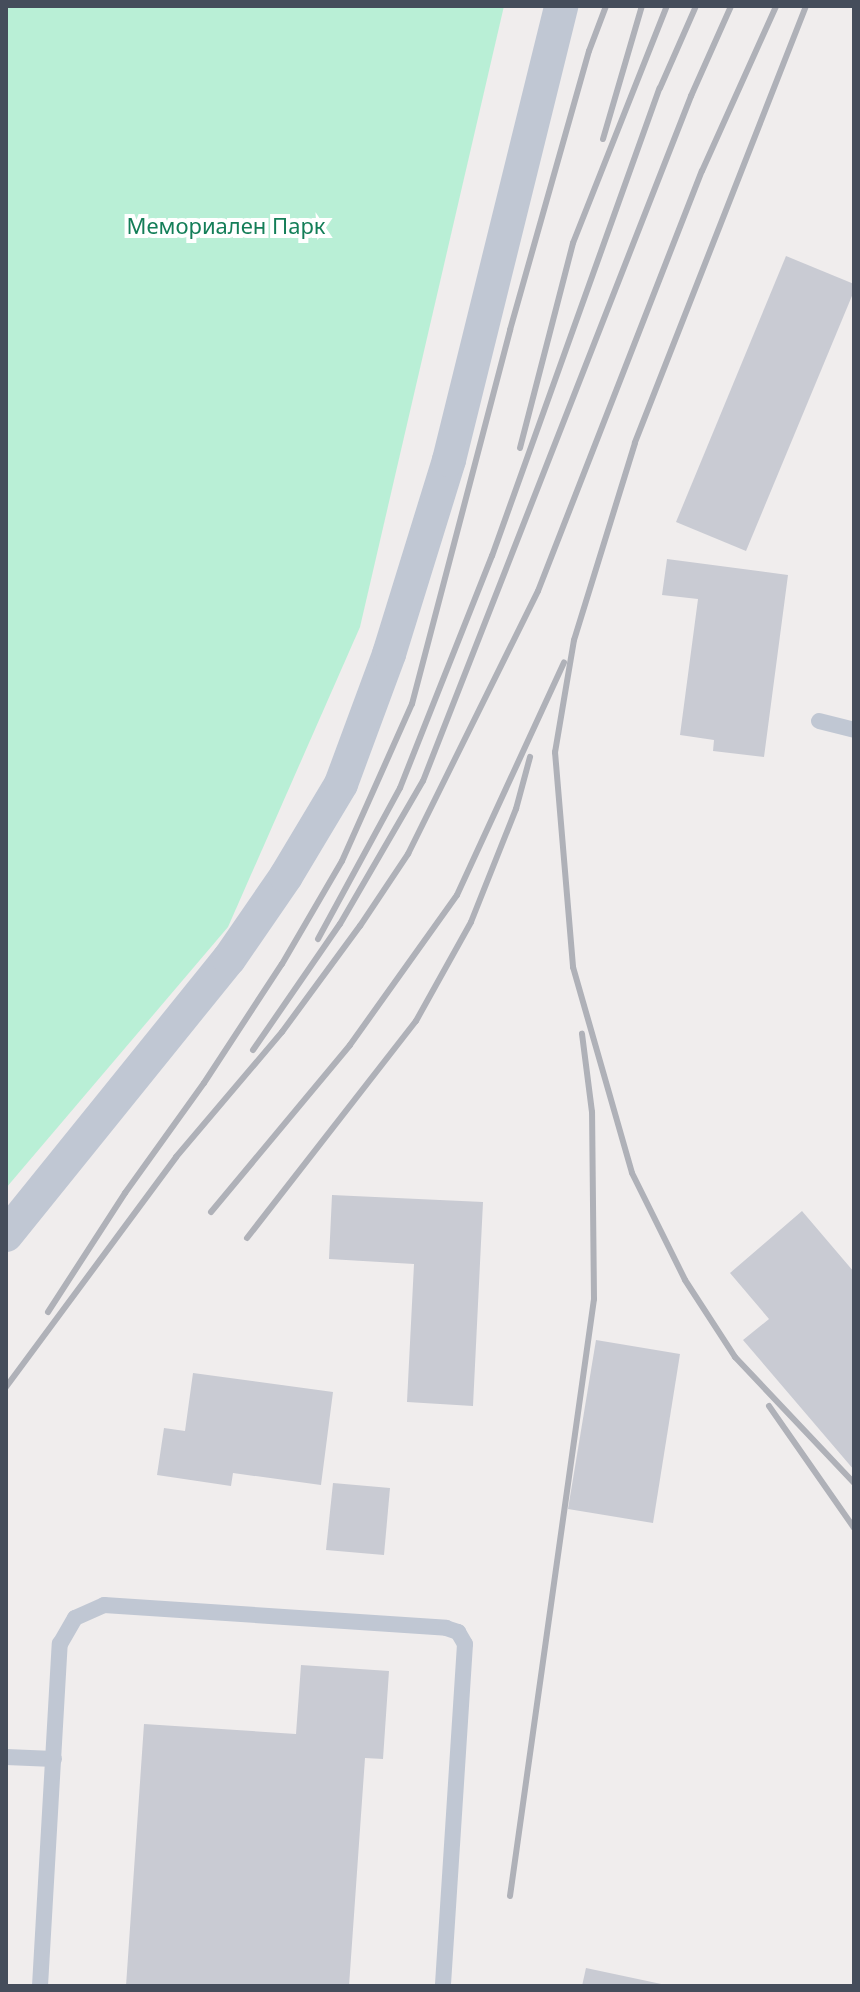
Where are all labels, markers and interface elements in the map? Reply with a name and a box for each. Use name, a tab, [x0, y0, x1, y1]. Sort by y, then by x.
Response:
park label: Мемориален Парк	[127, 213, 325, 239]

